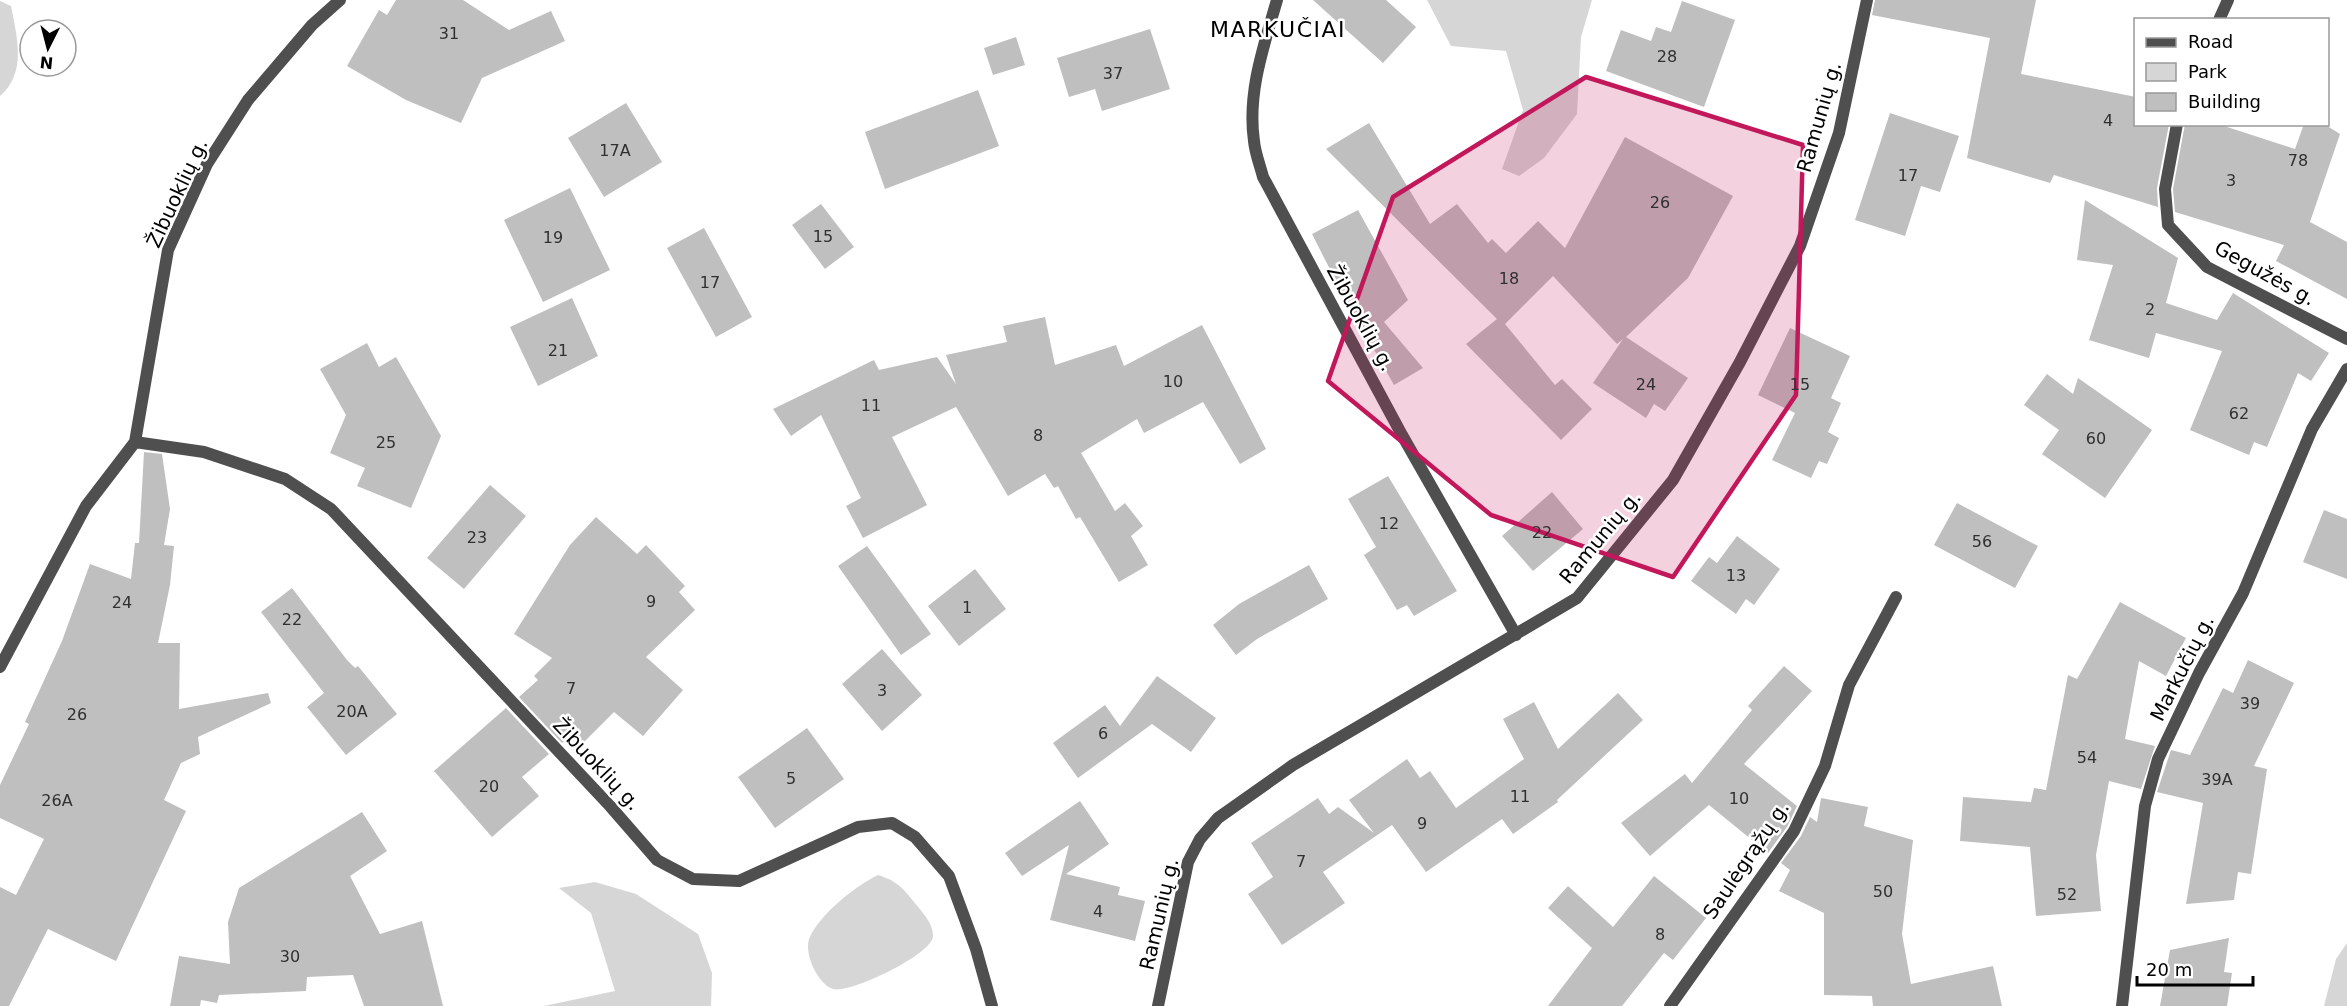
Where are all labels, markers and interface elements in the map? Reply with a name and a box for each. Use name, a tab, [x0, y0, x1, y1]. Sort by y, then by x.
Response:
district label: MARKUČIAI	[1210, 17, 1346, 42]
north arrow	[18, 18, 78, 78]
legend	[2134, 18, 2329, 126]
house number: 31	[439, 24, 459, 43]
text: Road	[2188, 31, 2233, 52]
house number: 28	[1657, 47, 1677, 66]
text: N	[39, 52, 54, 73]
street label: Ramunių g.	[1792, 59, 1846, 175]
text: Park	[2188, 61, 2227, 82]
house number: 37	[1103, 64, 1123, 83]
text: Building	[2188, 91, 2261, 112]
house number: 4	[2103, 111, 2113, 130]
street label: Žibuoklių g.	[141, 135, 213, 251]
house number: 17A	[599, 141, 631, 160]
house number: 78	[2288, 151, 2308, 170]
house number: 17	[1898, 166, 1918, 185]
house number: 3	[2226, 171, 2236, 190]
house number: 26	[1650, 193, 1670, 212]
house number: 15	[813, 227, 833, 246]
house number: 19	[543, 228, 563, 247]
street label: Gegužės g.	[2210, 235, 2320, 311]
street label: Žibuoklių g.	[1322, 261, 1400, 375]
house number: 18	[1499, 269, 1519, 288]
house number: 17	[700, 273, 720, 292]
house number: 2	[2145, 300, 2155, 319]
house number: 21	[548, 341, 568, 360]
house number: 10	[1163, 372, 1183, 391]
house number: 24	[1636, 375, 1656, 394]
house number: 15	[1790, 375, 1810, 394]
house number: 11	[861, 396, 881, 415]
house number: 62	[2229, 404, 2249, 423]
house number: 8	[1033, 426, 1043, 445]
house number: 60	[2086, 429, 2106, 448]
house number: 25	[376, 433, 396, 452]
street label: Ramunių g.	[1554, 486, 1646, 588]
house number: 12	[1379, 514, 1399, 533]
house number: 22	[1532, 523, 1552, 542]
house number: 23	[467, 528, 487, 547]
house number: 56	[1972, 532, 1992, 551]
house number: 13	[1726, 566, 1746, 585]
house number: 9	[646, 592, 656, 611]
house number: 24	[112, 593, 132, 612]
house number: 1	[962, 598, 972, 617]
house number: 22	[282, 610, 302, 629]
street label: Markučių g.	[2145, 611, 2219, 725]
house number: 7	[566, 679, 576, 698]
house number: 3	[877, 681, 887, 700]
house number: 39	[2240, 694, 2260, 713]
house number: 20A	[336, 702, 368, 721]
house number: 26	[67, 705, 87, 724]
street label: Žibuoklių g.	[548, 713, 646, 815]
house number: 6	[1098, 724, 1108, 743]
house number: 54	[2077, 748, 2097, 767]
house number: 5	[786, 769, 796, 788]
house number: 39A	[2201, 770, 2233, 789]
house number: 20	[479, 777, 499, 796]
house number: 11	[1510, 787, 1530, 806]
house number: 10	[1729, 789, 1749, 808]
house number: 26A	[41, 791, 73, 810]
street label: Saulėgrąžų g.	[1698, 796, 1794, 924]
house number: 9	[1417, 814, 1427, 833]
house number: 7	[1296, 852, 1306, 871]
street label: Ramunių g.	[1134, 856, 1184, 972]
house number: 50	[1873, 882, 1893, 901]
house number: 52	[2057, 885, 2077, 904]
house number: 4	[1093, 902, 1103, 921]
house number: 8	[1655, 925, 1665, 944]
house number: 30	[280, 947, 300, 966]
scale bar	[2137, 949, 2252, 987]
text: 20 m	[2146, 959, 2192, 980]

